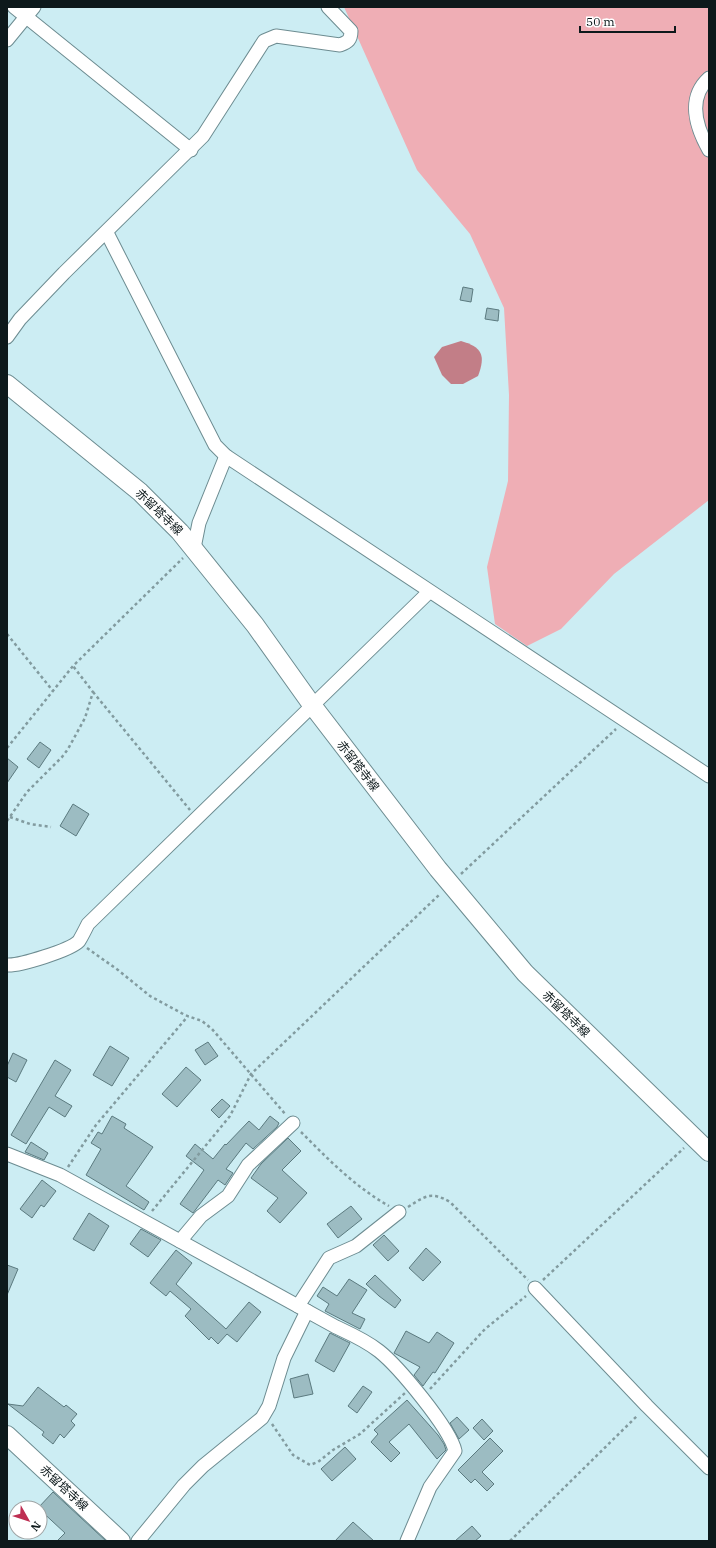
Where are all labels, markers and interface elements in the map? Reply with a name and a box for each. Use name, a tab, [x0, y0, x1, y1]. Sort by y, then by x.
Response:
scale bar	[580, 8, 675, 34]
text: 50 m	[586, 14, 615, 29]
street label: 赤留塔寺線	[133, 485, 186, 538]
street label: 赤留塔寺線	[334, 737, 383, 794]
street label: 赤留塔寺線	[540, 987, 593, 1040]
street label: 赤留塔寺線	[37, 1462, 91, 1514]
north arrow	[8, 1500, 48, 1540]
text: N	[27, 1519, 44, 1534]

